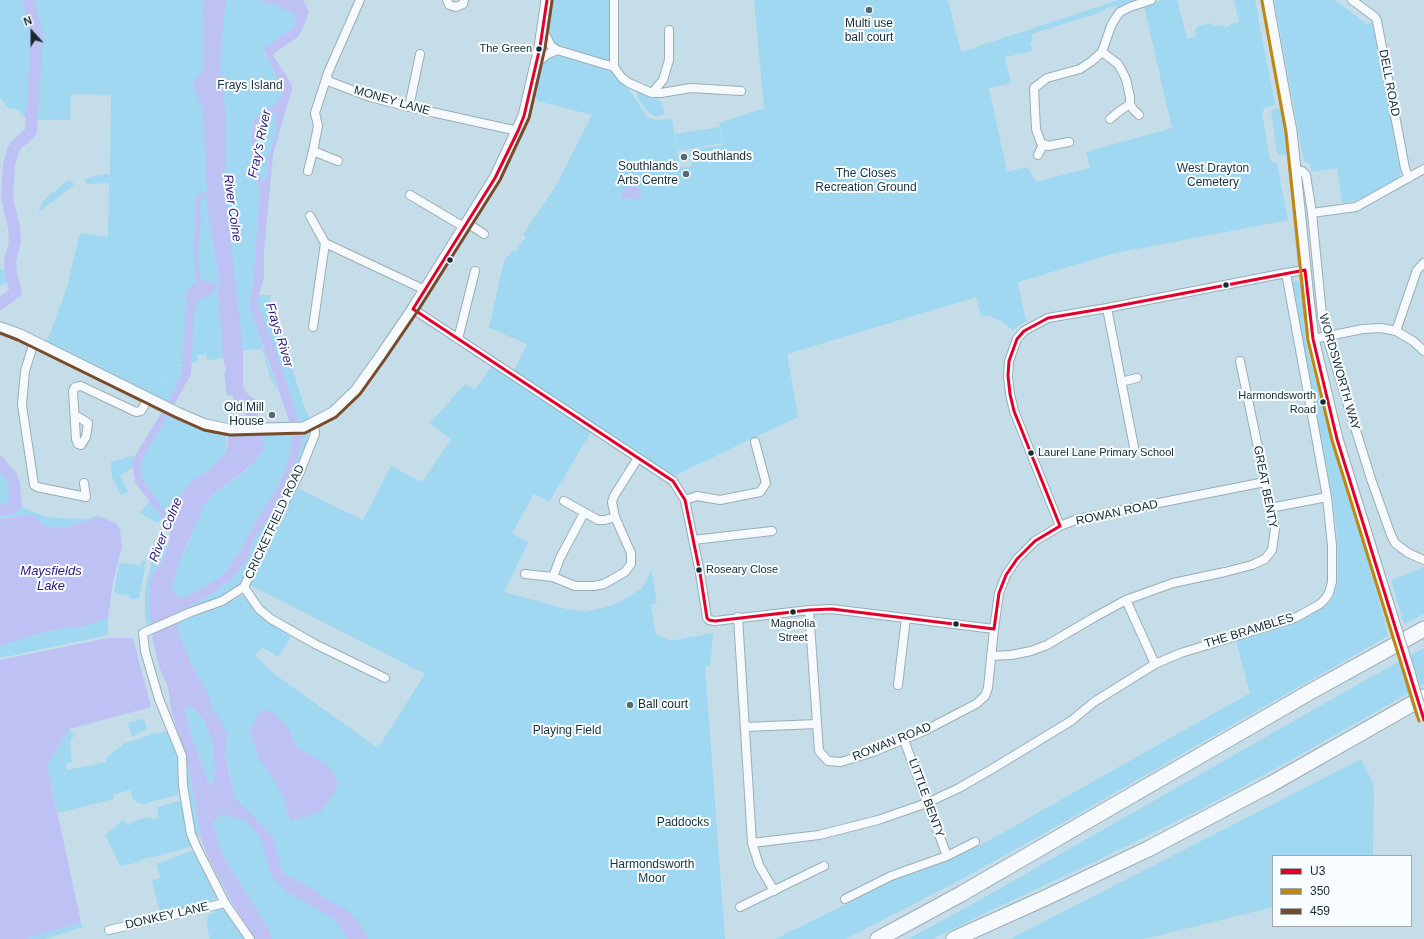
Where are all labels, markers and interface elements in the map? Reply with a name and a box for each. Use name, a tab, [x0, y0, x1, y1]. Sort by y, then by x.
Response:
marker: Multi use ball court	[864, 5, 874, 15]
north arrow	[12, 12, 52, 52]
text: N	[22, 14, 34, 28]
place label: Multi use ball court	[845, 17, 893, 45]
place label: The Green	[479, 42, 532, 56]
marker: The Green	[534, 44, 544, 54]
street label: DELL ROAD	[1375, 48, 1403, 118]
park label: Frays Island	[217, 79, 283, 93]
street label: MONEY LANE	[352, 83, 432, 119]
water label: Fray's River	[245, 109, 275, 179]
place label: Southlands	[692, 150, 752, 164]
marker: Southlands	[679, 152, 689, 162]
place label: Southlands Arts Centre	[617, 160, 678, 188]
park label: West Drayton Cemetery	[1177, 162, 1249, 190]
park label: The Closes Recreation Ground	[815, 167, 917, 195]
marker: Southlands Arts Centre	[681, 169, 691, 179]
water label: River Colne	[220, 173, 244, 243]
unlabelled marker	[445, 255, 455, 265]
unlabelled marker	[1221, 280, 1231, 290]
water label: Frays River	[262, 301, 296, 369]
street label: WORDSWORTH WAY	[1315, 312, 1363, 432]
place label: Harmondsworth Road	[1238, 389, 1316, 415]
marker: Harmondsworth Road	[1318, 397, 1328, 407]
place label: Old Mill House	[224, 401, 264, 429]
marker: Old Mill House	[267, 410, 277, 420]
street label: GREAT BENTY	[1250, 445, 1280, 529]
place label: Laurel Lane Primary School	[1038, 446, 1174, 460]
marker: Laurel Lane Primary School	[1026, 448, 1036, 458]
street label: CRICKETFIELD ROAD	[242, 462, 308, 582]
water label: River Colne	[146, 496, 186, 564]
street label: ROWAN ROAD	[1075, 497, 1159, 529]
water label: Maysfields Lake	[20, 563, 82, 594]
place label: Roseary Close	[706, 563, 778, 577]
marker: Roseary Close	[694, 565, 704, 575]
marker: Magnolia Street	[788, 607, 798, 617]
street label: THE BRAMBLES	[1203, 611, 1295, 651]
place label: Magnolia Street	[771, 617, 815, 643]
unlabelled marker	[951, 619, 961, 629]
place label: Ball court	[638, 698, 688, 712]
marker: Ball court	[625, 700, 635, 710]
street label: ROWAN ROAD	[851, 720, 933, 764]
park label: Playing Field	[533, 724, 601, 738]
street label: LITTLE BENTY	[905, 757, 947, 839]
park label: Paddocks	[657, 816, 709, 830]
legend	[1272, 855, 1412, 927]
park label: Harmondsworth Moor	[610, 858, 694, 886]
text: U3	[1310, 864, 1325, 878]
text: 350	[1310, 884, 1330, 898]
street label: DONKEY LANE	[124, 899, 210, 933]
text: 459	[1310, 904, 1330, 918]

